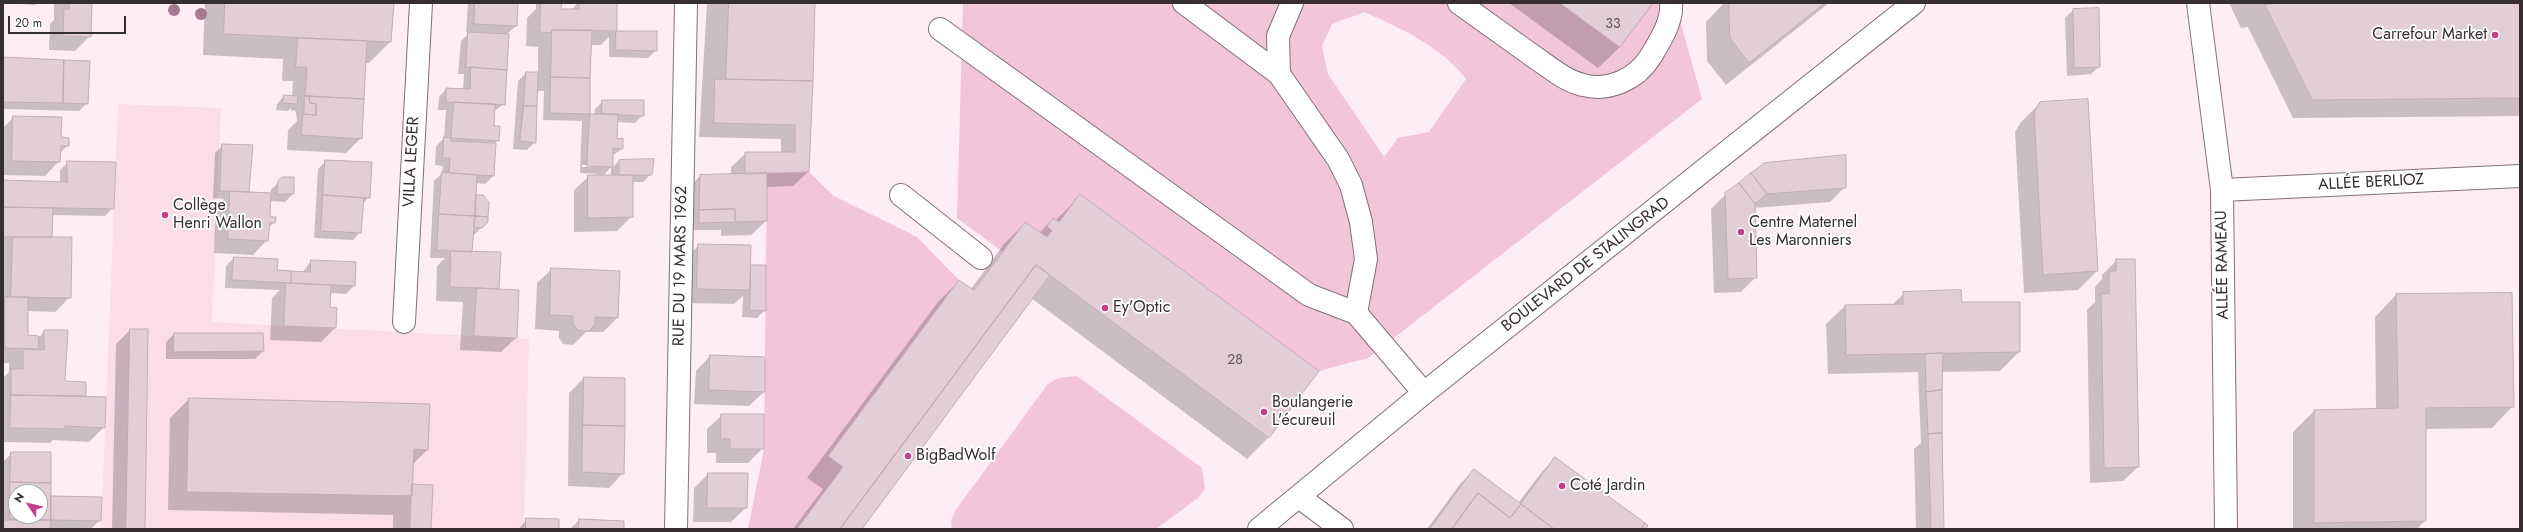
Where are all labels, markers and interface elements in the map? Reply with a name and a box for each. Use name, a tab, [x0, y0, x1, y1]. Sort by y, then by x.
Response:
scale bar	[10, 8, 128, 34]
text: 20 m	[15, 14, 42, 32]
house number: 33	[1605, 17, 1621, 33]
place label: Carrefour Market	[2372, 25, 2487, 45]
marker: Carrefour Market	[2490, 30, 2500, 40]
street label: VILLA LEGER	[400, 116, 424, 208]
street label: ALLÉE BERLIOZ	[2318, 171, 2424, 195]
street label: RUE DU 19 MARS 1962	[670, 186, 692, 346]
street label: BOULEVARD DE STALINGRAD	[1498, 193, 1674, 337]
place label: Collège Henri Wallon	[173, 196, 262, 234]
marker: Collège Henri Wallon	[160, 210, 170, 220]
street label: ALLÉE RAMEAU	[2212, 210, 2234, 320]
place label: Centre Maternel Les Maronniers	[1749, 213, 1857, 251]
marker: Centre Maternel Les Maronniers	[1736, 227, 1746, 237]
place label: Ey'Optic	[1113, 298, 1170, 318]
marker: Ey'Optic	[1100, 303, 1110, 313]
house number: 28	[1227, 353, 1243, 369]
place label: Boulangerie L'écureuil	[1272, 393, 1353, 431]
marker: Boulangerie L'écureuil	[1259, 407, 1269, 417]
place label: BigBadWolf	[916, 446, 996, 466]
marker: BigBadWolf	[903, 451, 913, 461]
place label: Coté Jardin	[1570, 476, 1645, 496]
marker: Coté Jardin	[1557, 481, 1567, 491]
north arrow	[8, 484, 48, 524]
text: N	[10, 490, 28, 506]

